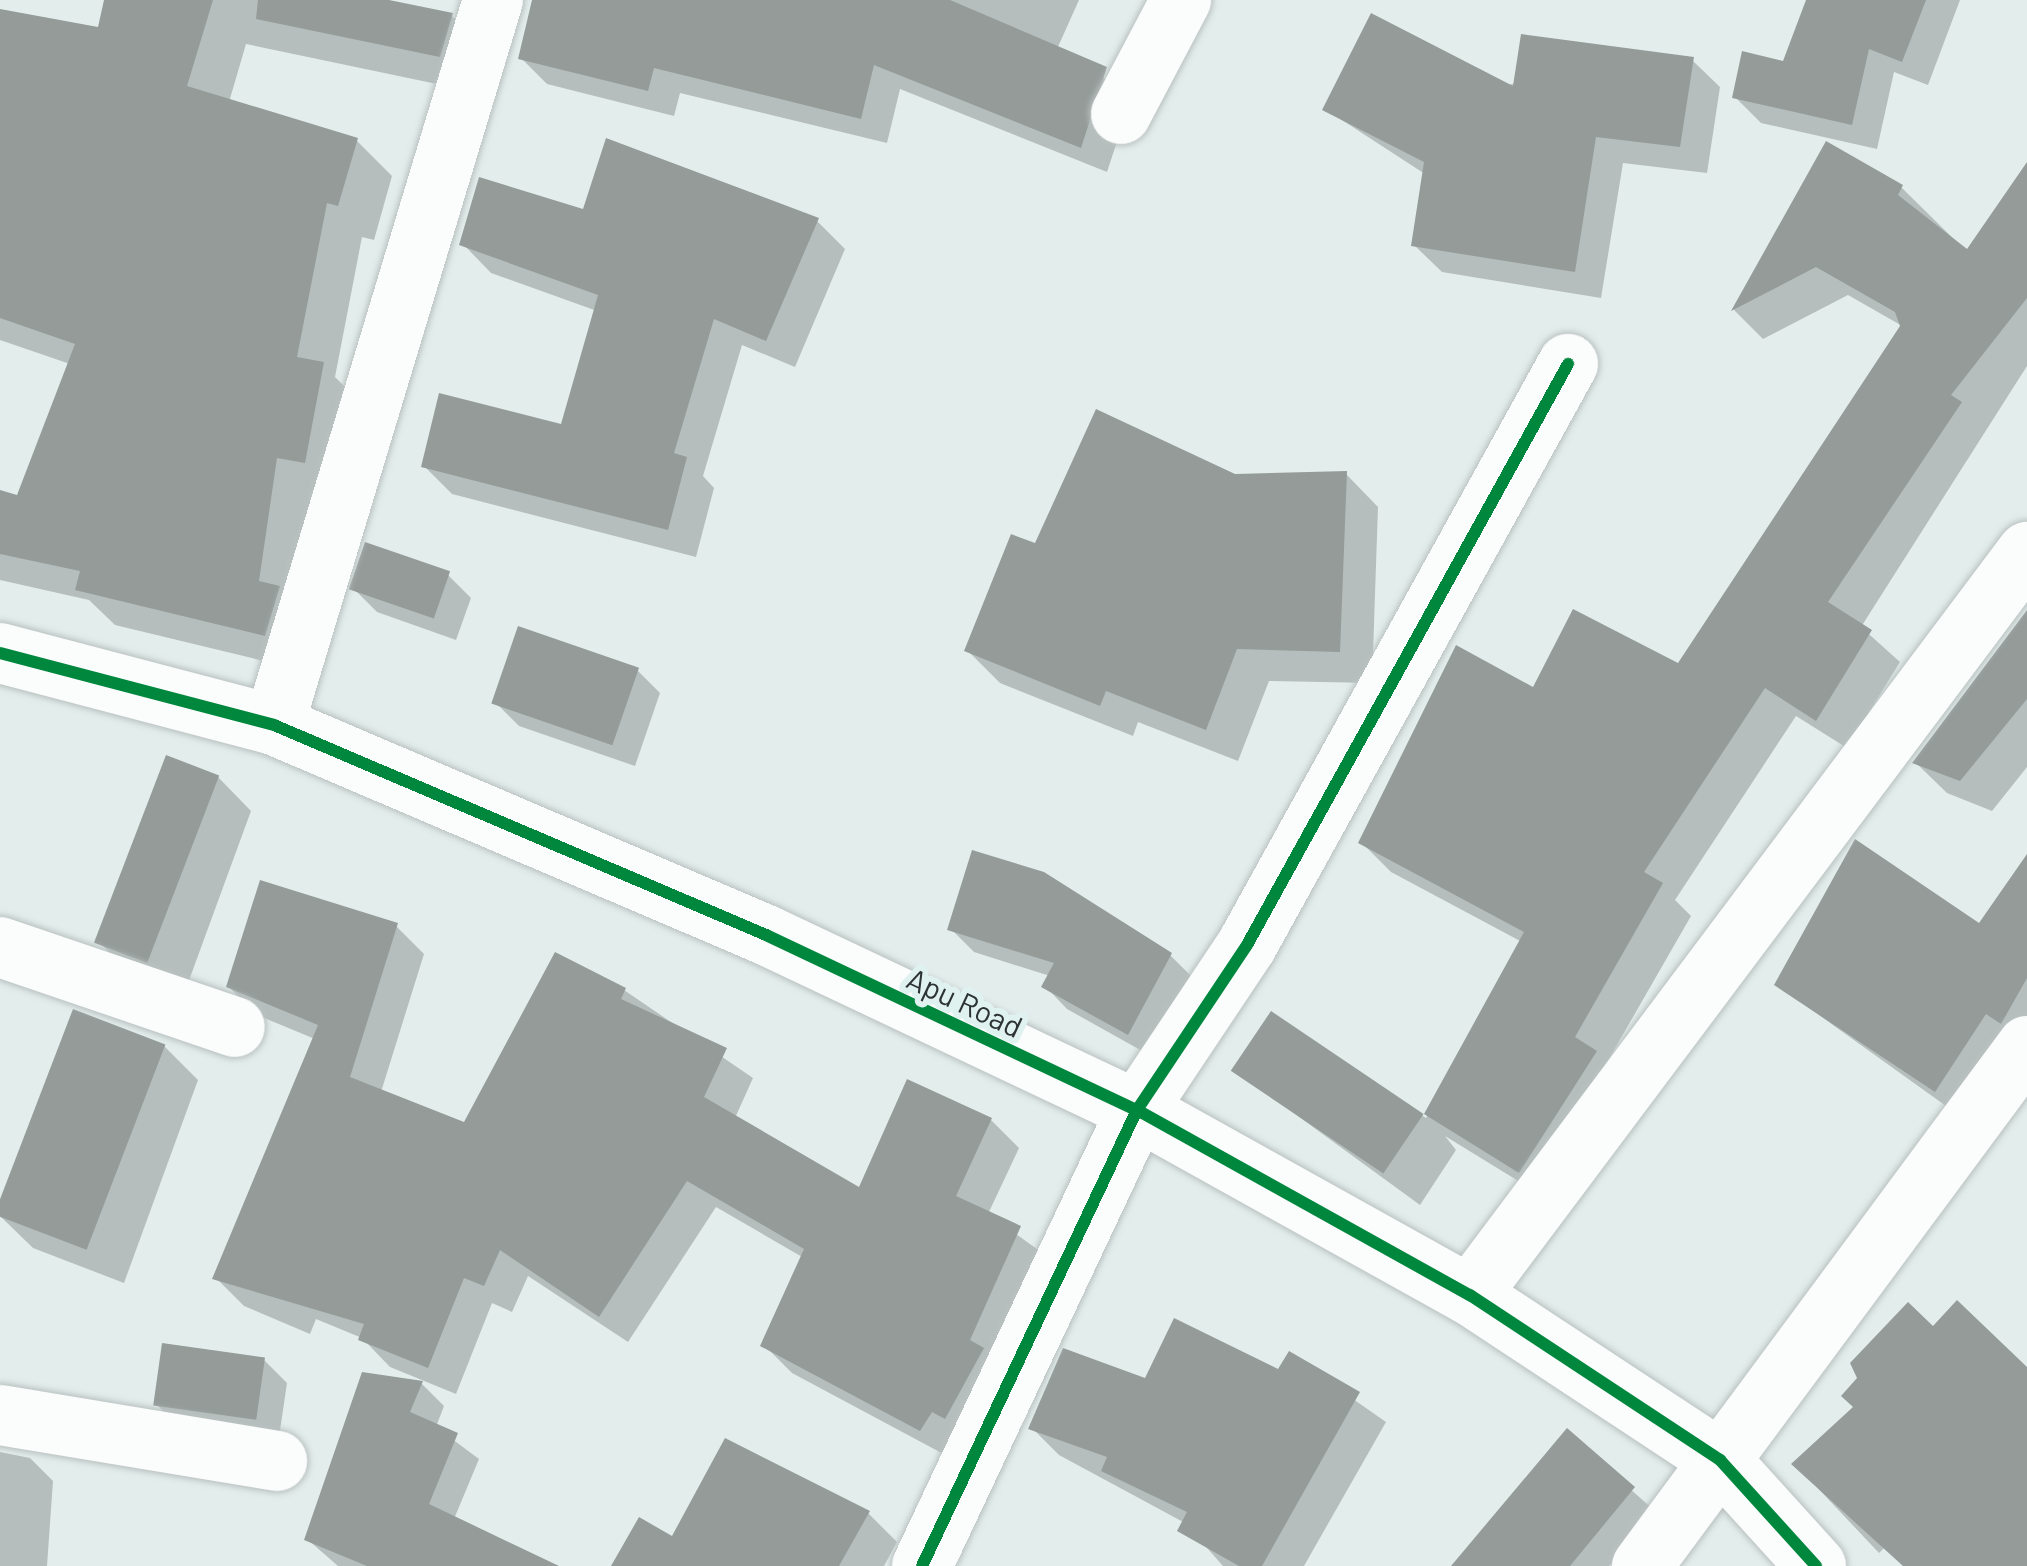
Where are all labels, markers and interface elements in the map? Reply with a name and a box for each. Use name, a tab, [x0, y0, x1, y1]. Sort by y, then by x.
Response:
street label: Apu Road	[902, 960, 1028, 1044]

